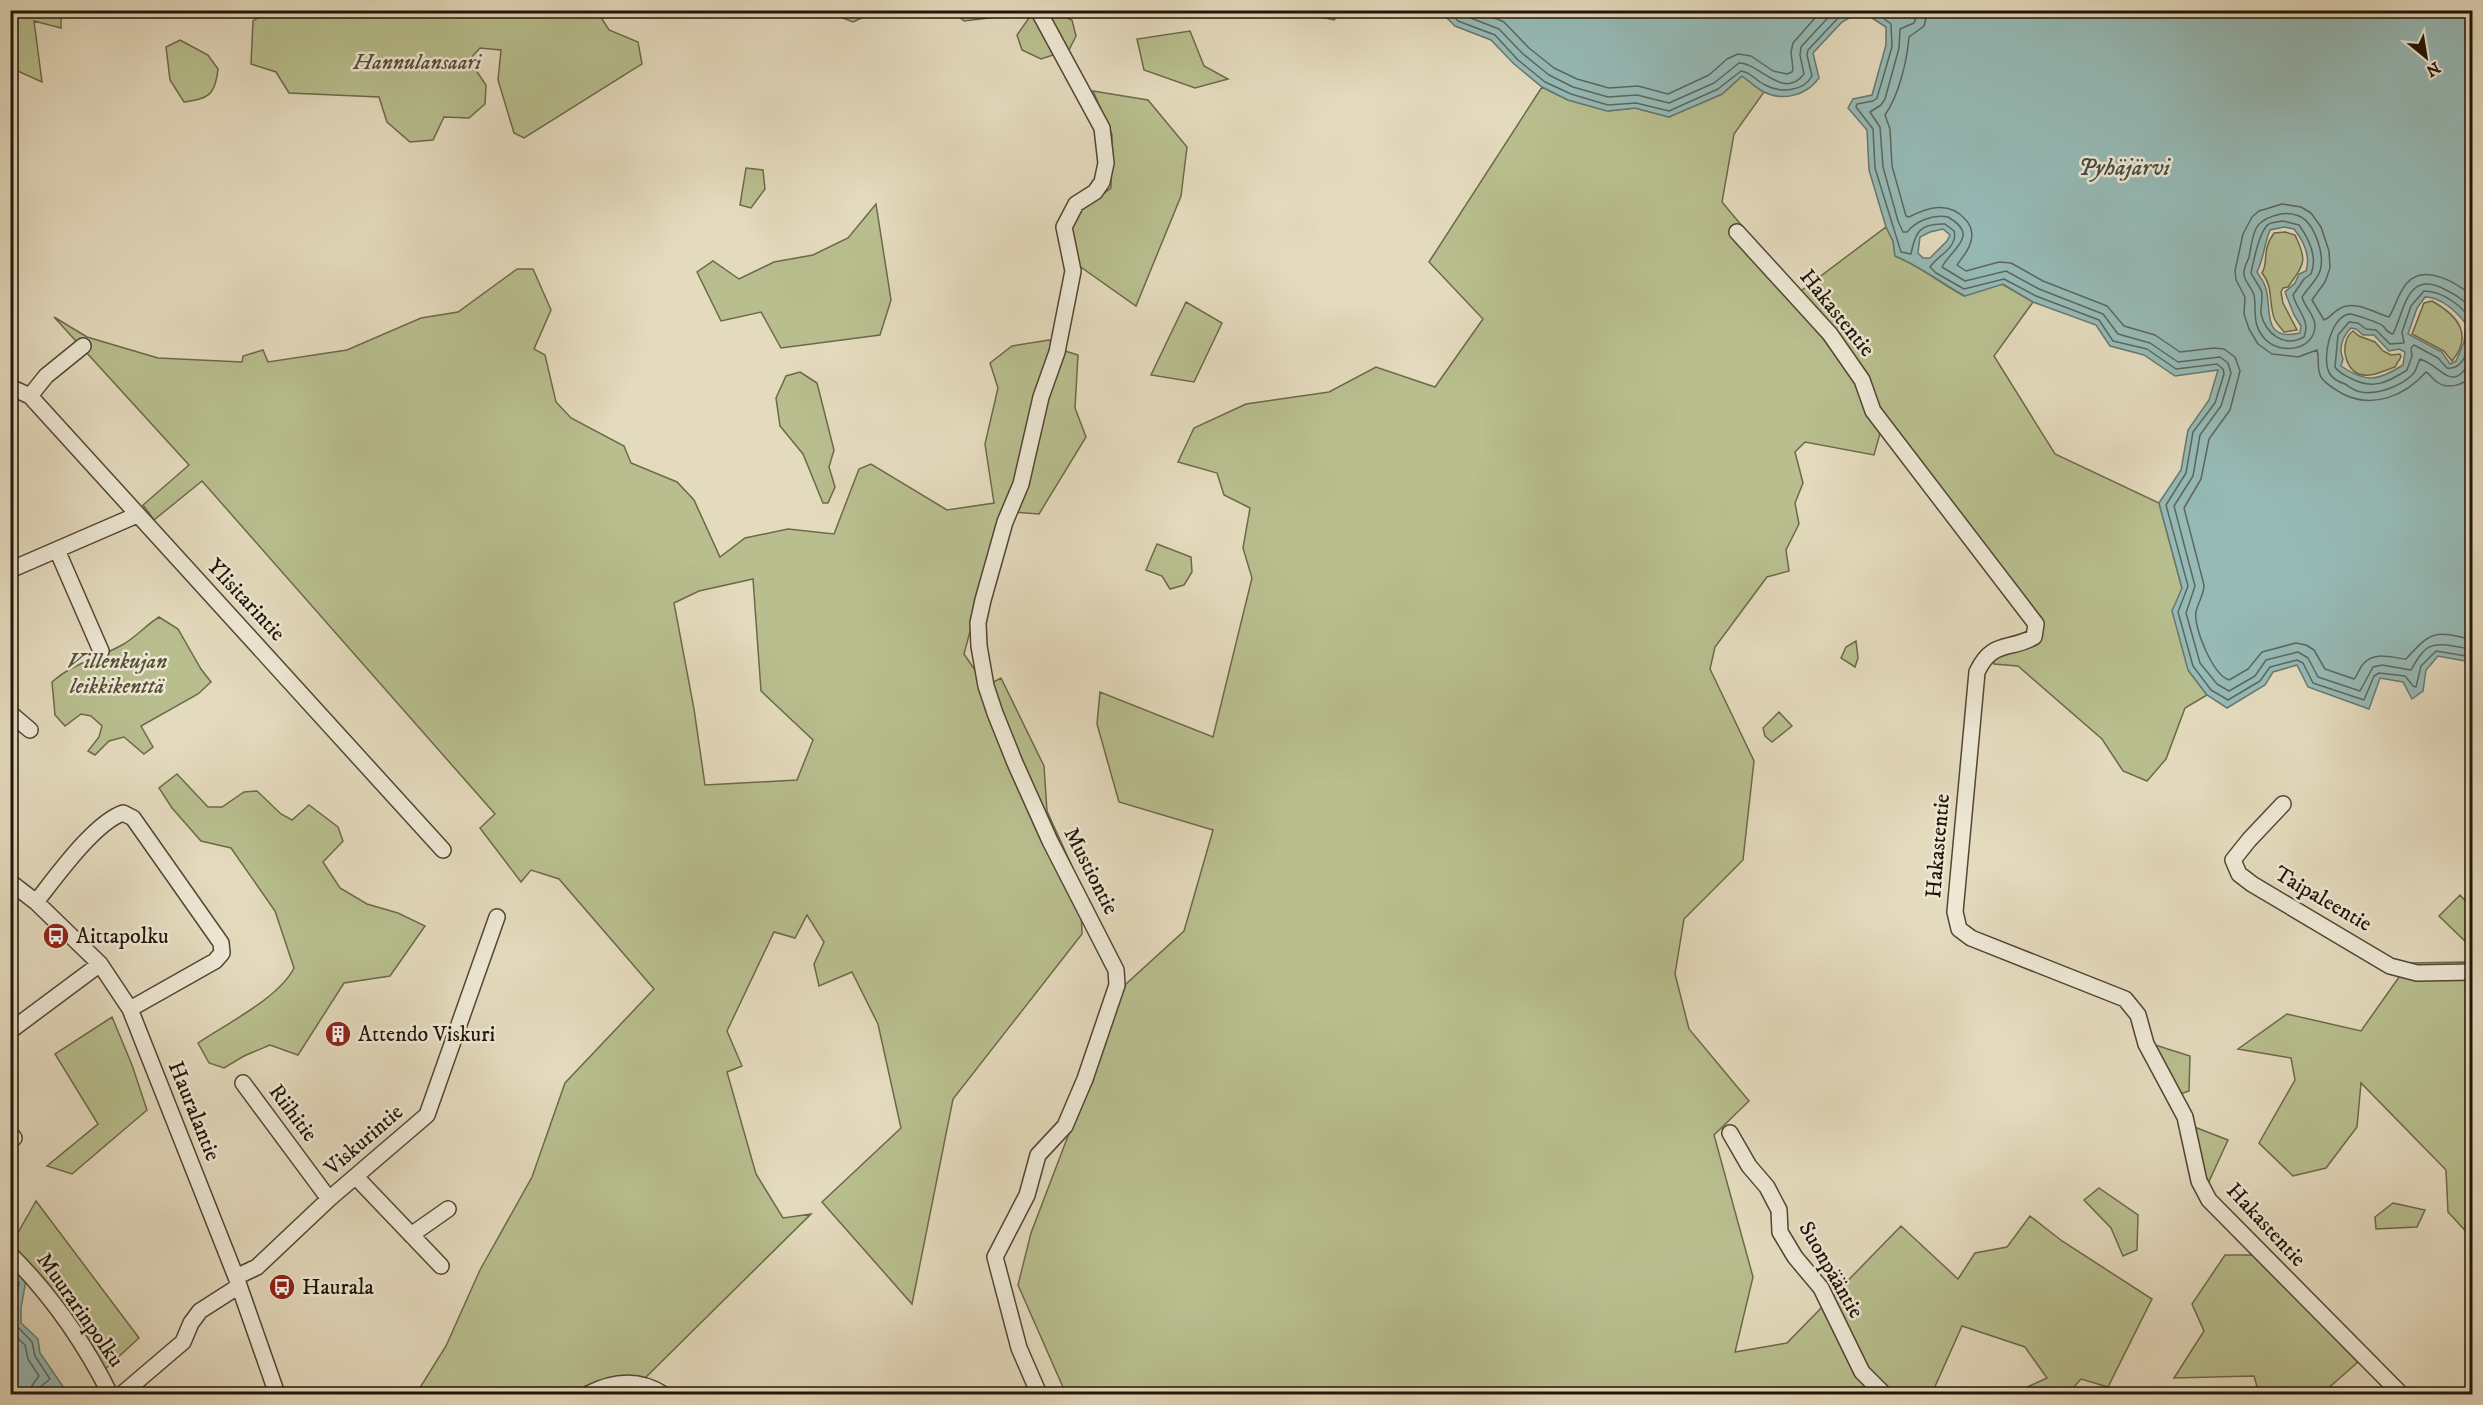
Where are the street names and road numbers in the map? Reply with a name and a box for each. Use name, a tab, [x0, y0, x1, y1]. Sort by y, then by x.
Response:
street label: Hakastentie	[1794, 264, 1880, 362]
street label: Ylisitarintie	[201, 553, 291, 647]
street label: Hakastentie	[1920, 793, 1956, 899]
street label: Mustiontie	[1058, 823, 1124, 919]
street label: Taipaleentie	[2269, 860, 2377, 938]
street label: Hauralantie	[162, 1057, 226, 1165]
street label: Riihitie	[263, 1079, 323, 1147]
street label: Viskurintie	[318, 1099, 409, 1182]
street label: Hakastentie	[2220, 1177, 2312, 1273]
street label: Suonpääntie	[1792, 1217, 1870, 1323]
street label: Muurarinpolku	[31, 1248, 129, 1372]

